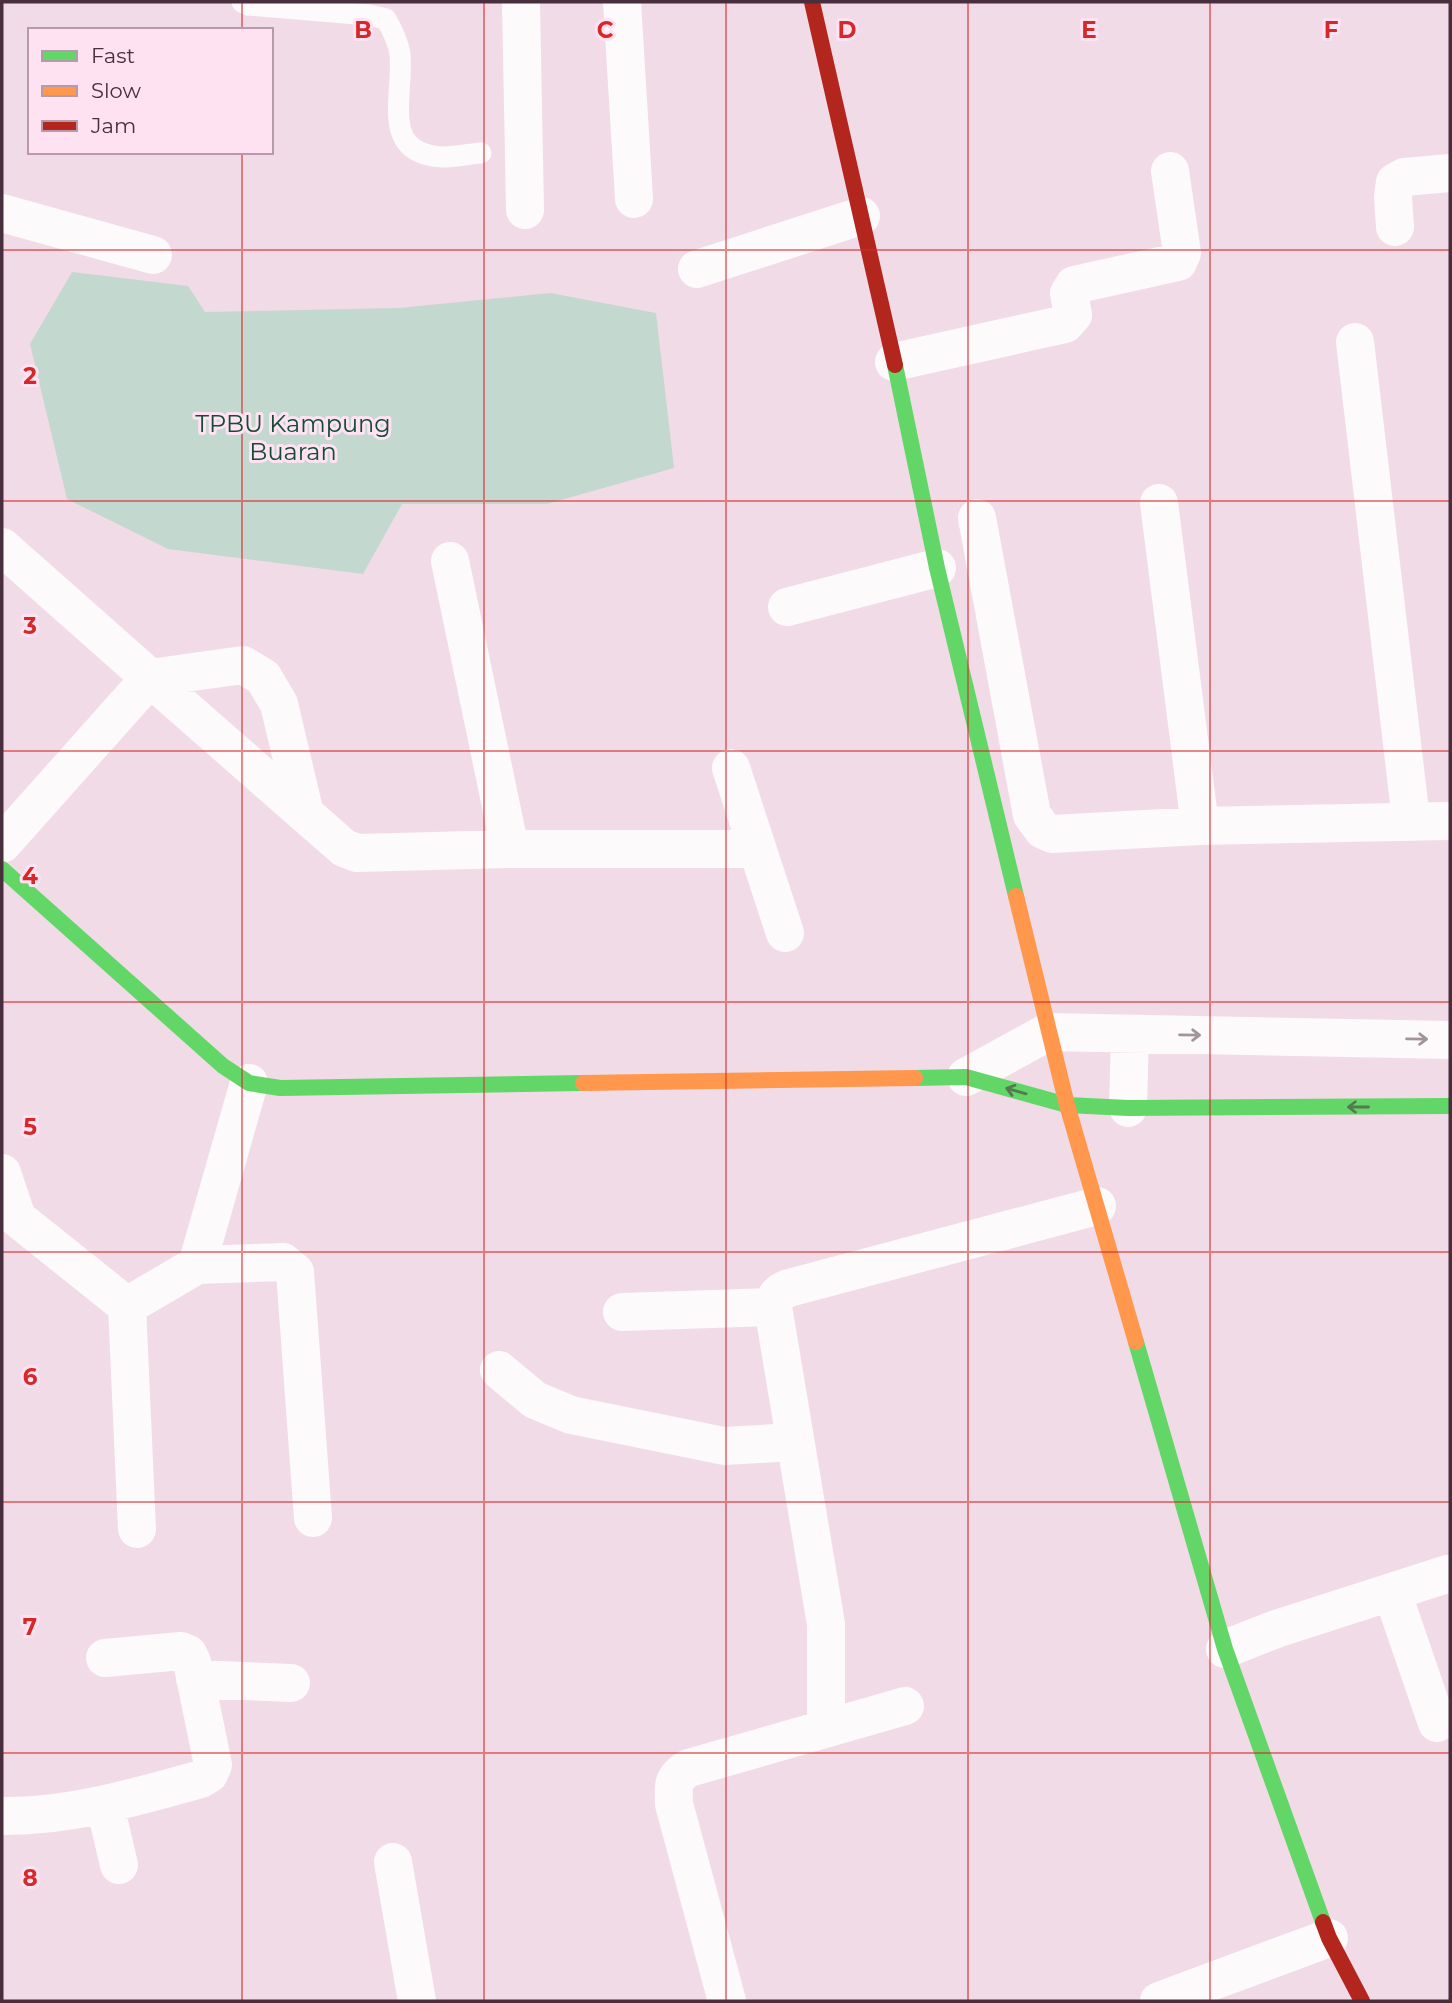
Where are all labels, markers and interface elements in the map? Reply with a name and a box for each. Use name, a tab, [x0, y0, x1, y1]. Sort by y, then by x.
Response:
text: B	[354, 16, 372, 44]
text: C	[597, 16, 614, 44]
text: D	[838, 16, 857, 44]
text: E	[1081, 16, 1097, 44]
text: F	[1324, 16, 1339, 44]
legend	[28, 28, 273, 154]
text: Fast	[91, 43, 135, 68]
text: Slow	[91, 78, 141, 103]
text: Jam	[90, 113, 136, 138]
text: 2	[23, 362, 37, 390]
park label: TPBU Kampung Buaran	[195, 409, 391, 466]
text: 3	[22, 612, 37, 640]
text: 4	[22, 862, 38, 890]
one-way arrow	[1178, 1028, 1201, 1042]
one-way arrow	[1405, 1032, 1428, 1046]
one-way arrow	[1005, 1084, 1028, 1097]
one-way arrow	[1346, 1100, 1369, 1114]
text: 5	[23, 1113, 37, 1141]
text: 6	[23, 1363, 38, 1391]
text: 7	[23, 1613, 37, 1641]
text: 8	[22, 1864, 38, 1892]

